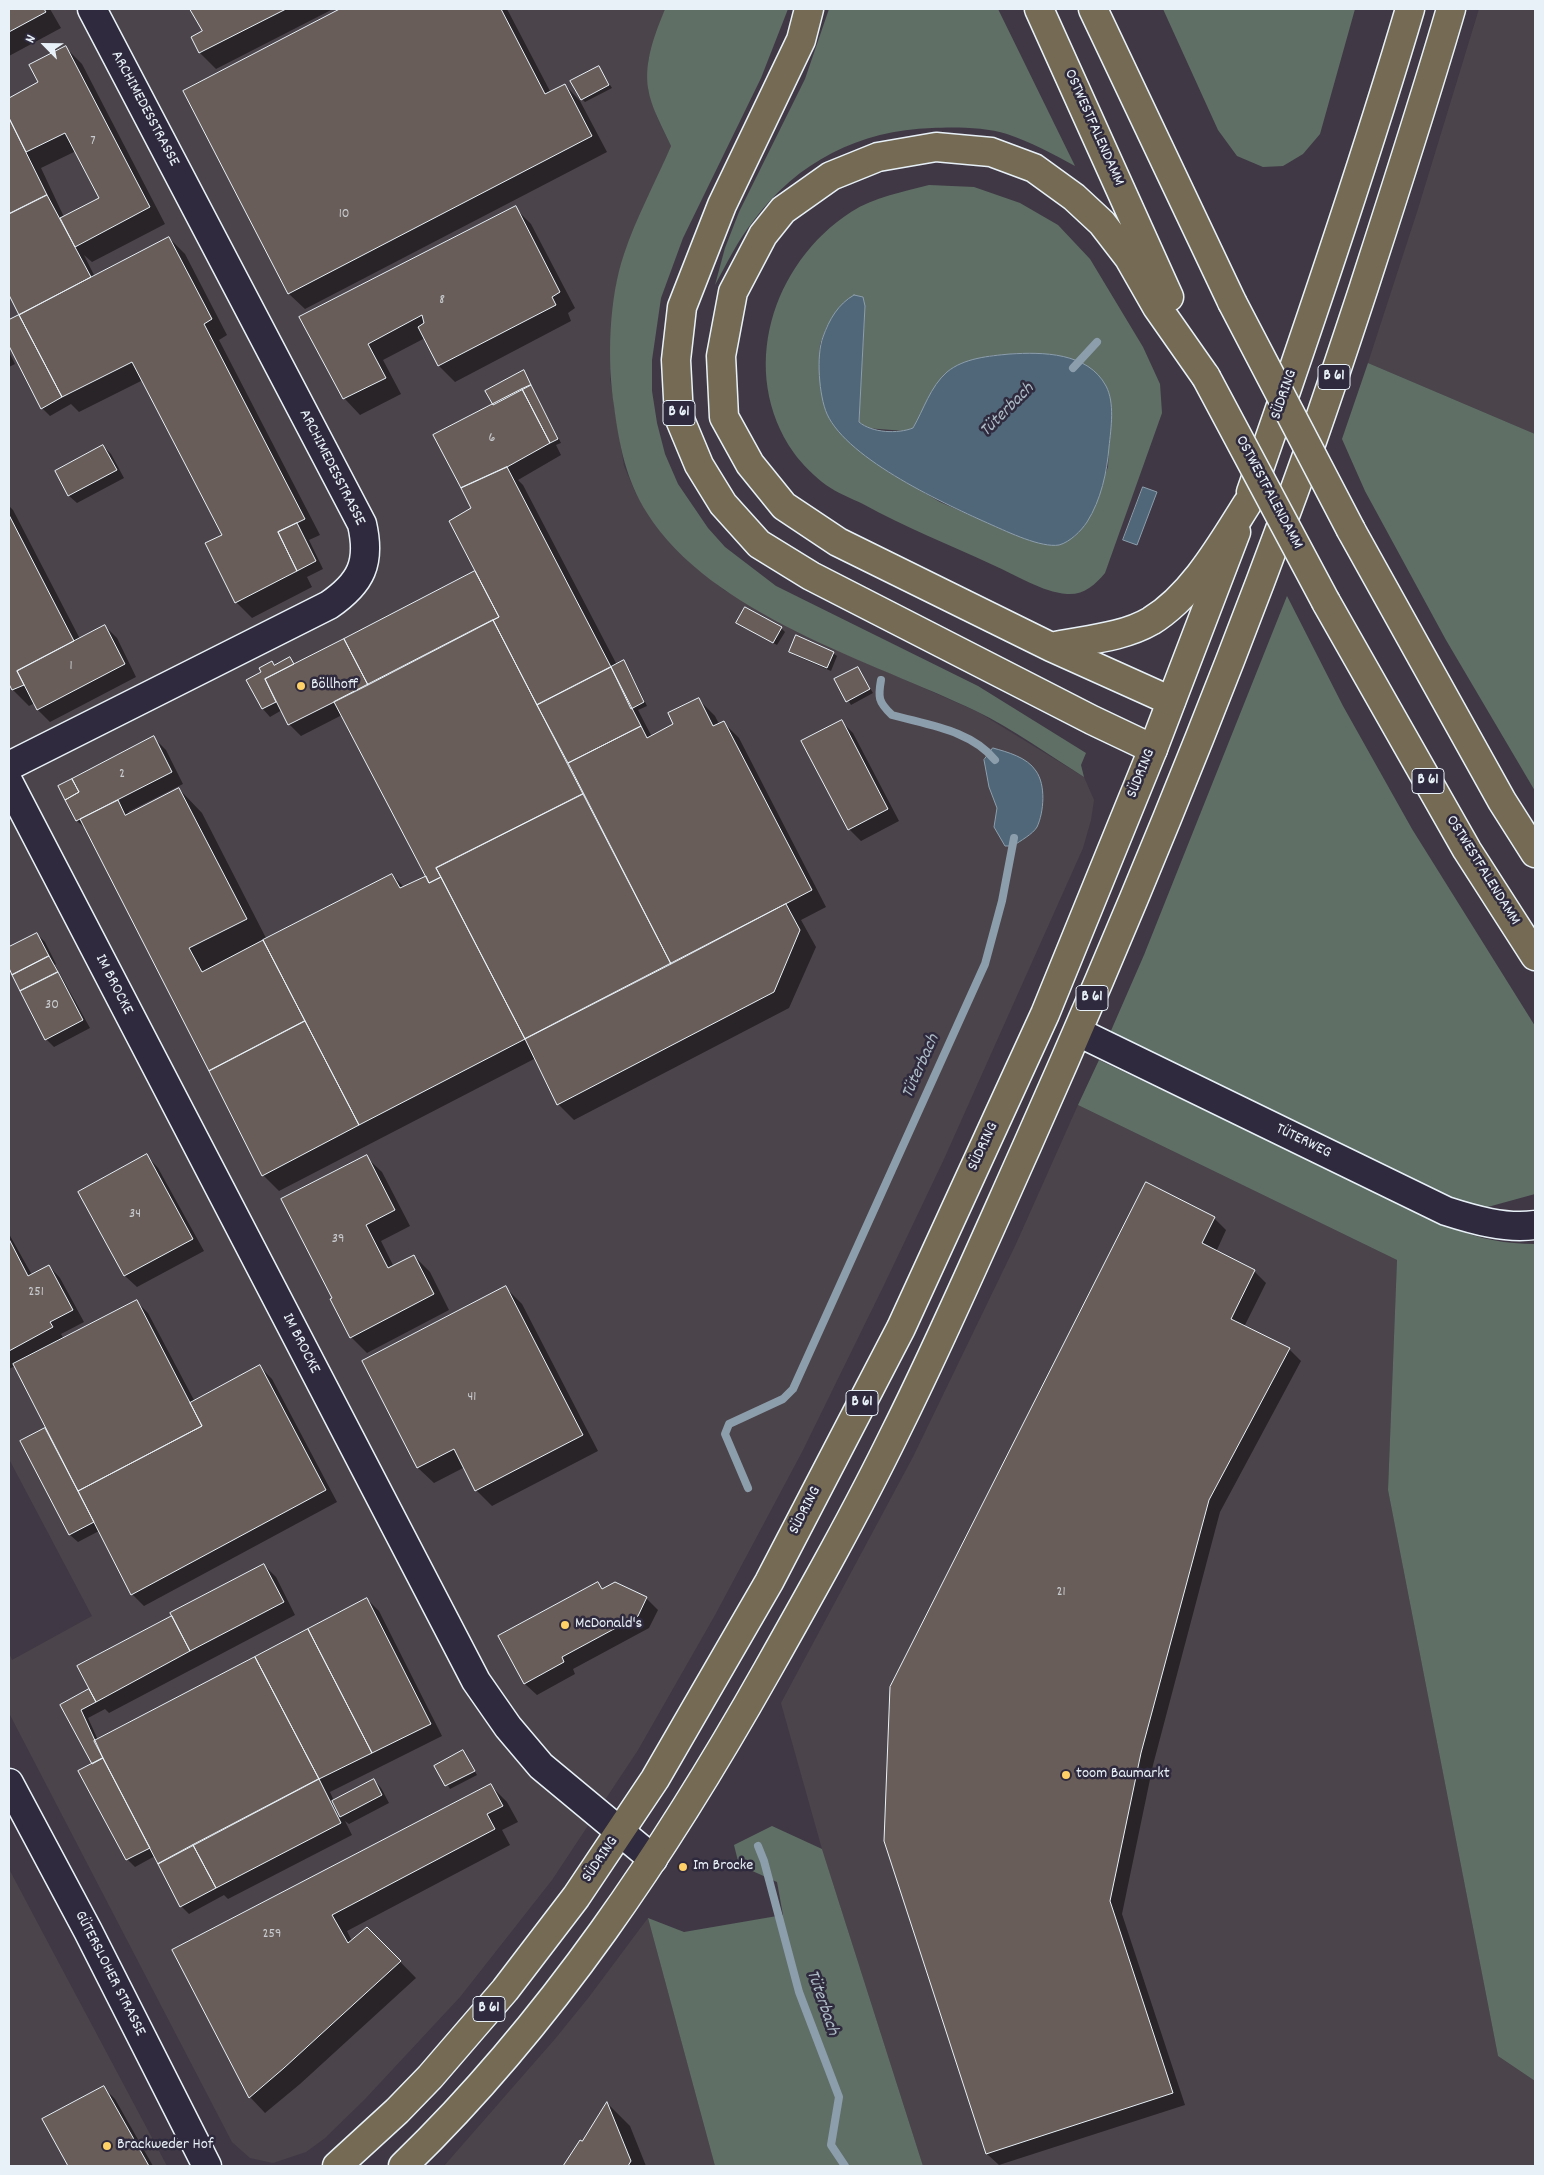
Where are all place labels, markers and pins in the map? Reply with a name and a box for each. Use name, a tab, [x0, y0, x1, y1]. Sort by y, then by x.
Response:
place label: Böllhoff	[311, 676, 359, 696]
marker: Böllhoff	[295, 680, 307, 692]
place label: McDonald's	[575, 1615, 642, 1635]
marker: McDonald's	[559, 1619, 571, 1631]
place label: toom Baumarkt	[1076, 1765, 1170, 1785]
marker: toom Baumarkt	[1060, 1769, 1072, 1781]
place label: Im Brocke	[693, 1857, 753, 1877]
marker: Im Brocke	[677, 1861, 689, 1873]
place label: Brackweder Hof	[117, 2136, 213, 2156]
marker: Brackweder Hof	[101, 2140, 113, 2152]

